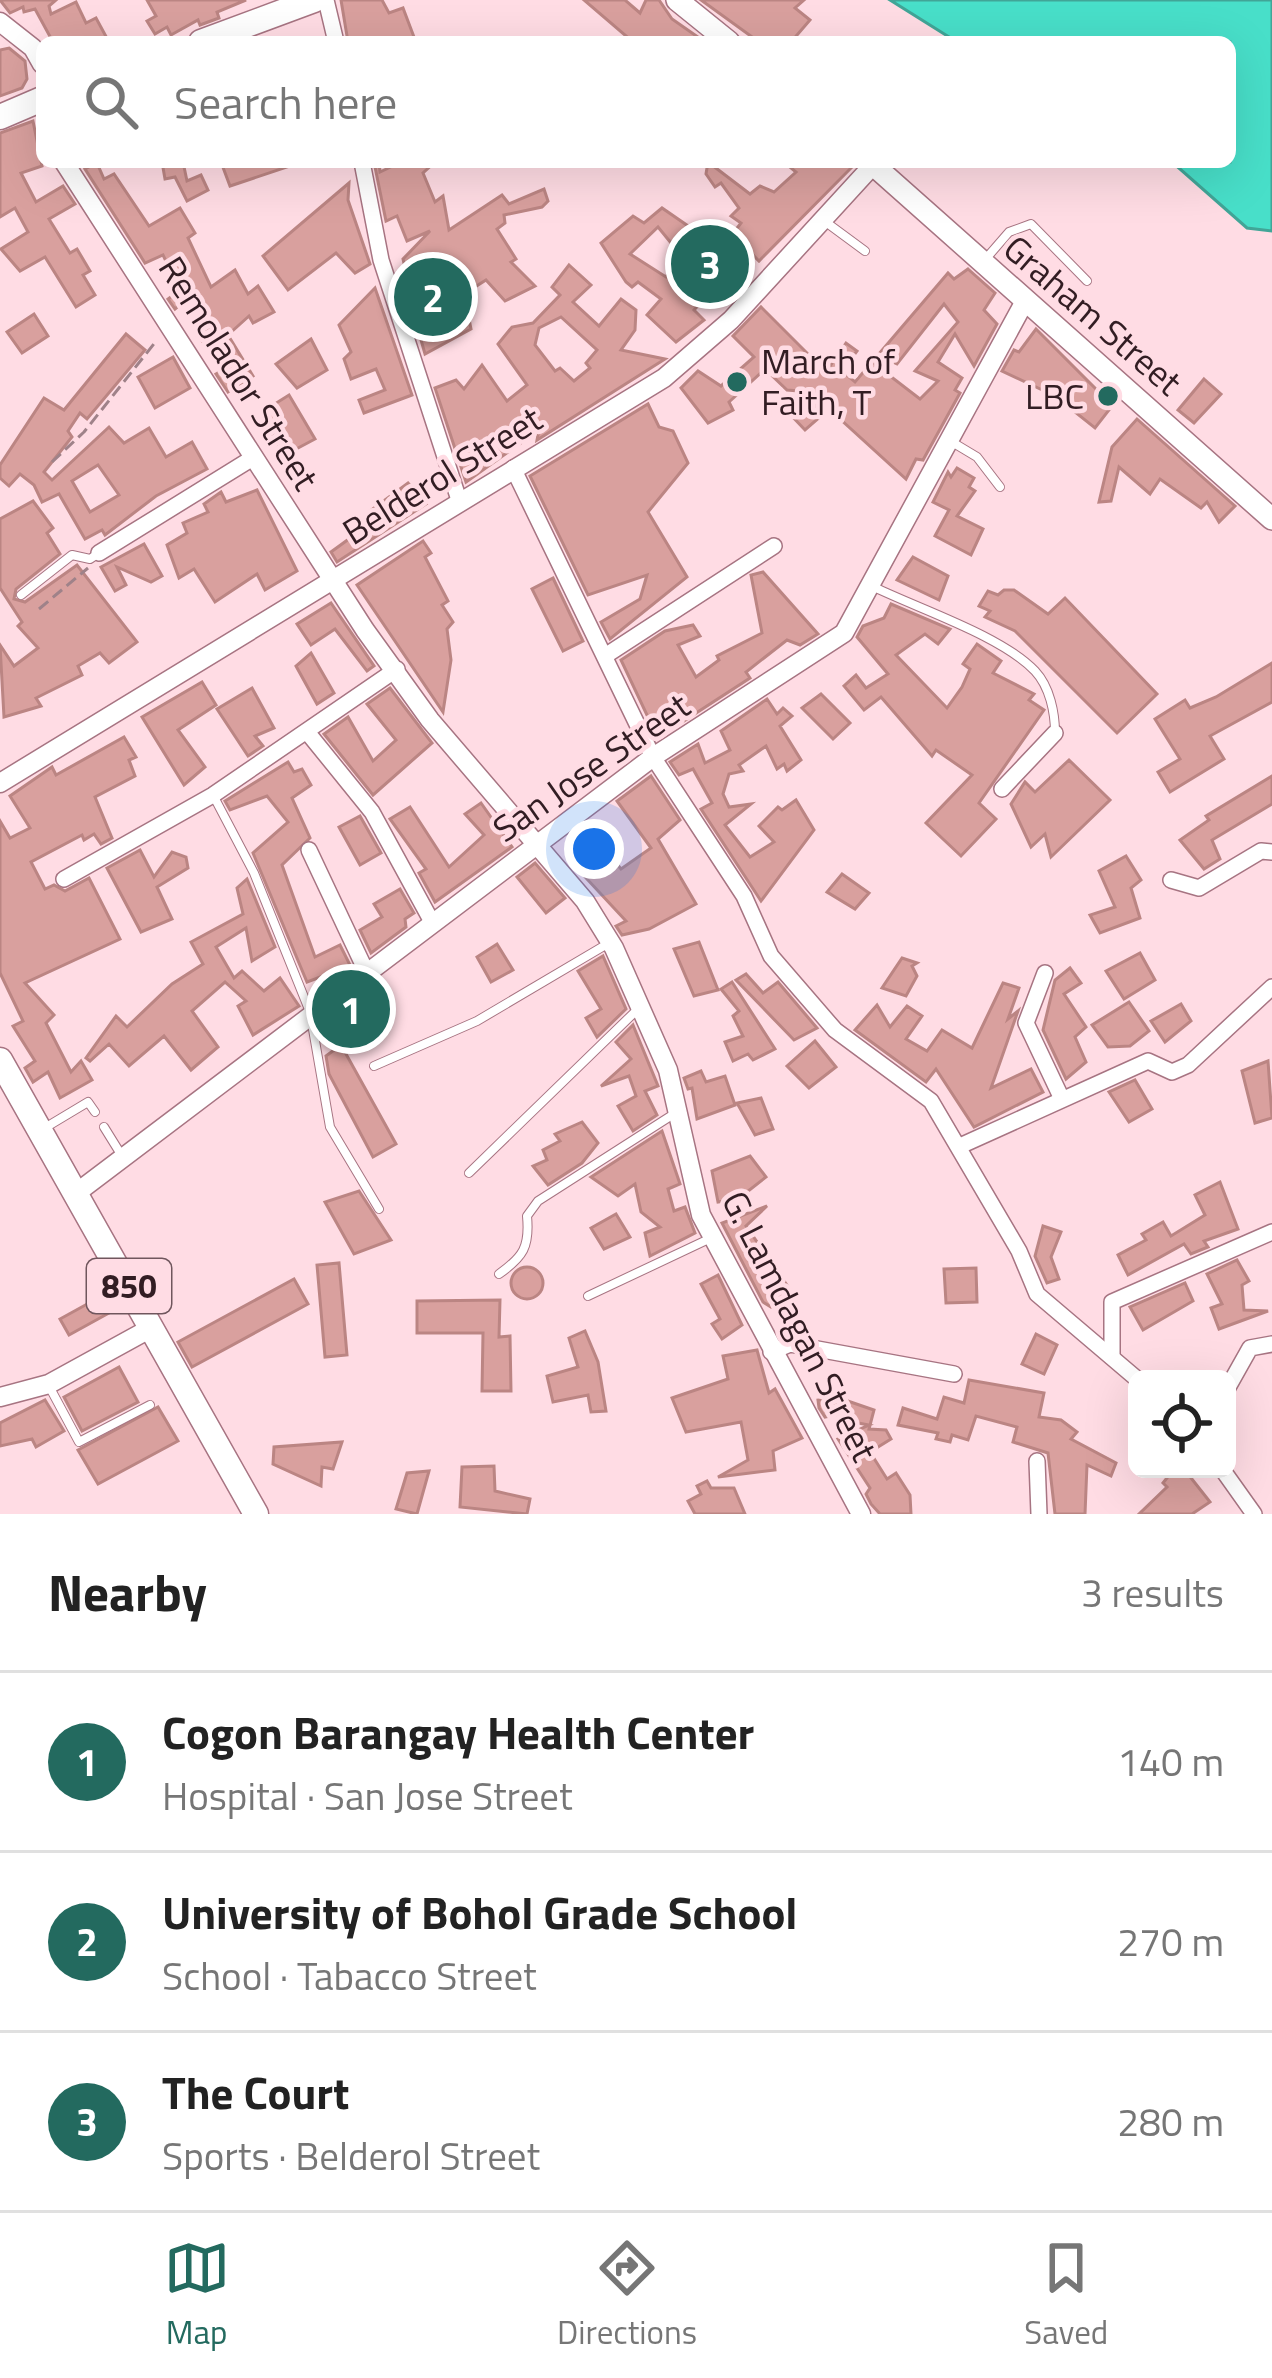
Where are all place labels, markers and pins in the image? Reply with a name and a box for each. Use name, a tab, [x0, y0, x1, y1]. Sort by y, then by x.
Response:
pin: 3	[671, 219, 749, 309]
pin: 2	[394, 252, 472, 342]
place label: March of Faith, T	[761, 333, 895, 429]
place label: LBC	[1025, 368, 1084, 423]
marker: March of Faith, T	[724, 369, 750, 395]
marker: LBC	[1095, 383, 1121, 409]
pin: 1	[312, 964, 390, 1054]

